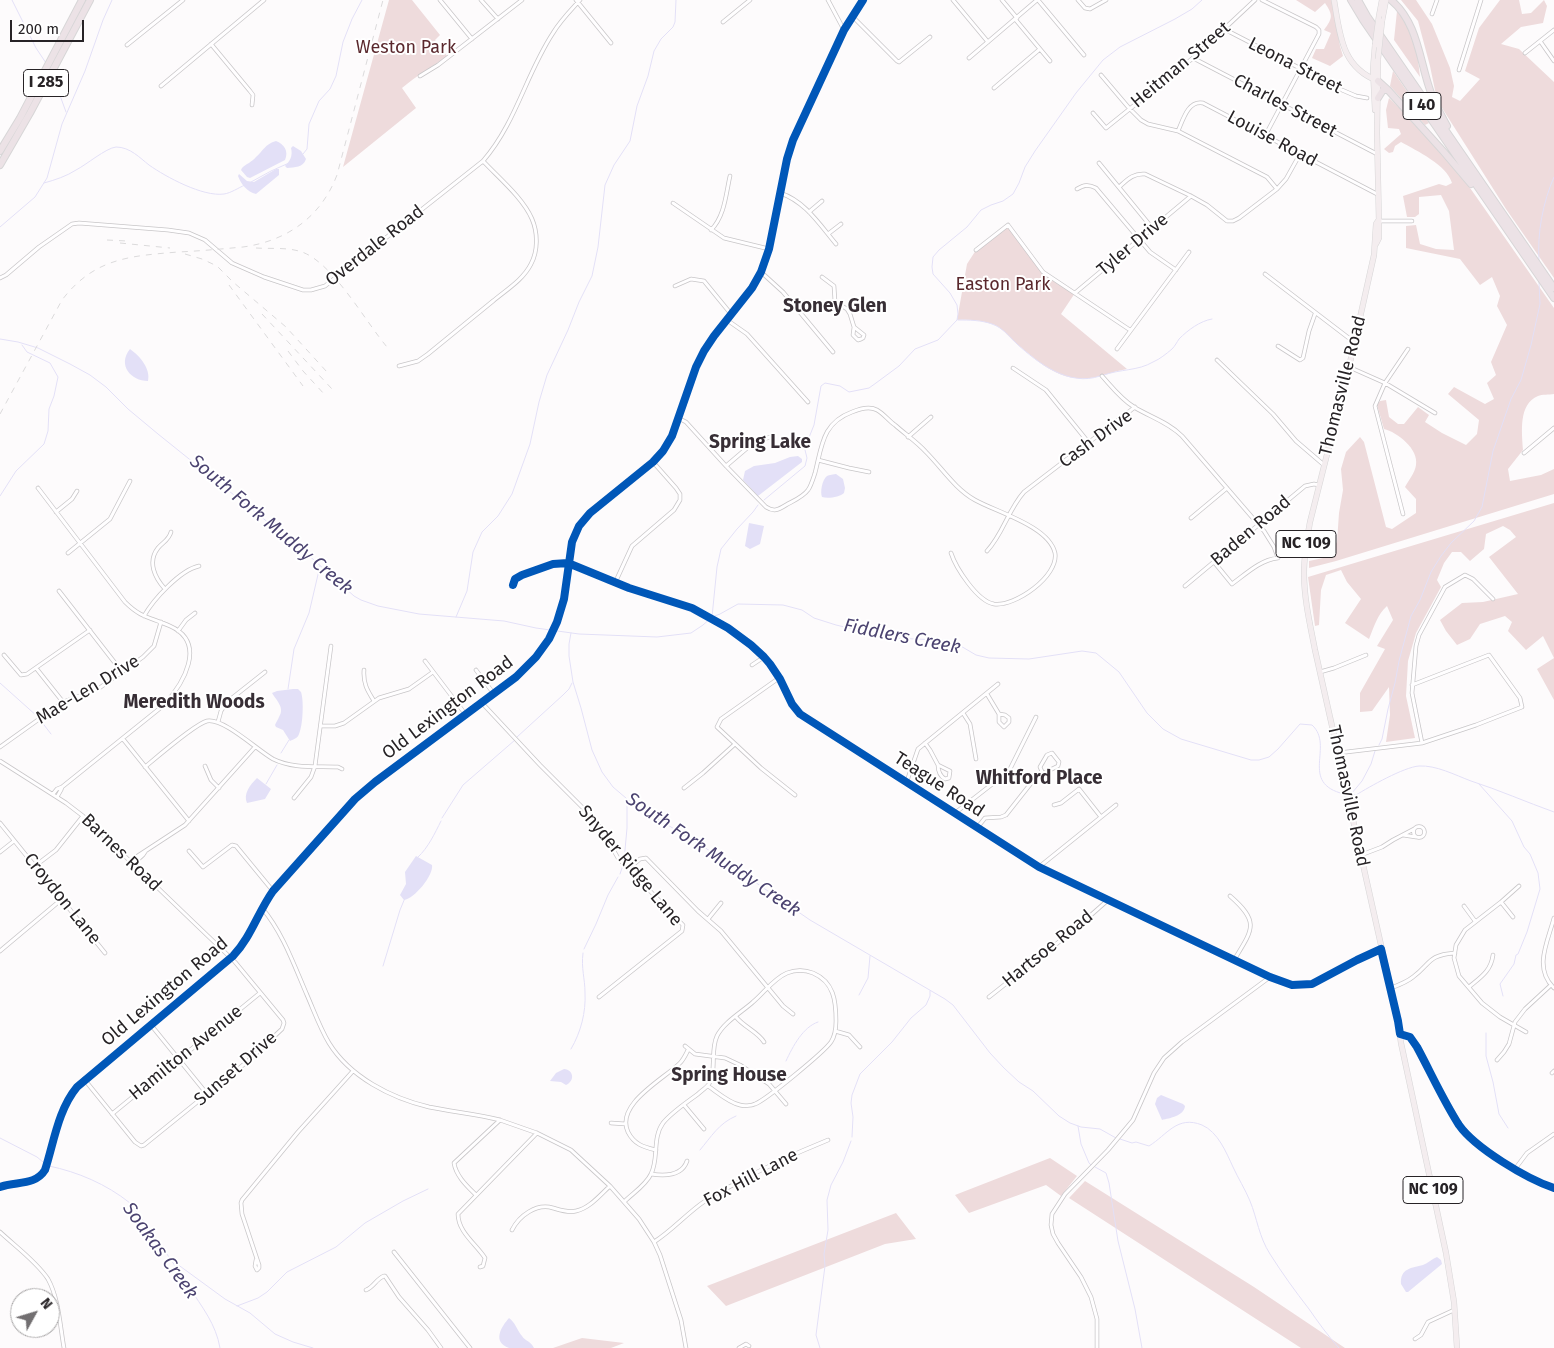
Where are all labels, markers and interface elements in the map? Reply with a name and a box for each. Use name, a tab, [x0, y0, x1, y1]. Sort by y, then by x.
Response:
scale bar	[12, 10, 86, 42]
street label: Heitman Street	[1127, 17, 1235, 113]
text: 200 m	[18, 20, 59, 38]
street label: Leona Street	[1244, 33, 1346, 99]
park label: Weston Park	[356, 37, 456, 59]
road number: I 285	[23, 70, 68, 96]
street label: Charles Street	[1230, 70, 1340, 142]
road number: I 40	[1403, 92, 1441, 120]
street label: Louise Road	[1223, 106, 1321, 172]
street label: Overdale Road	[321, 201, 429, 291]
street label: Tyler Drive	[1093, 209, 1173, 281]
park label: Easton Park	[956, 274, 1050, 296]
district label: Stoney Glen	[783, 296, 887, 318]
street label: Thomasville Road	[1315, 314, 1371, 458]
street label: Cash Drive	[1055, 405, 1137, 473]
district label: Spring Lake	[709, 432, 811, 454]
water label: South Fork Muddy Creek	[185, 450, 357, 600]
street label: Baden Road	[1206, 491, 1296, 571]
road number: NC 109	[1276, 530, 1336, 558]
water label: Fiddlers Creek	[842, 614, 962, 660]
street label: Mae-Len Drive	[32, 651, 144, 729]
street label: Old Lexington Road	[378, 652, 518, 764]
district label: Meredith Woods	[123, 692, 265, 714]
street label: Thomasville Road	[1322, 723, 1374, 869]
street label: Teague Road	[890, 748, 988, 822]
district label: Whitford Place	[976, 768, 1102, 790]
water label: South Fork Muddy Creek	[621, 788, 805, 922]
street label: Snyder Ridge Lane	[573, 801, 687, 931]
street label: Barnes Road	[77, 810, 165, 896]
street label: Croydon Lane	[19, 849, 105, 949]
street label: Hartsoe Road	[998, 906, 1098, 992]
street label: Old Lexington Road	[97, 933, 233, 1051]
street label: Hamilton Avenue	[125, 1001, 247, 1105]
street label: Sunset Drive	[190, 1027, 282, 1111]
district label: Spring House	[671, 1065, 787, 1087]
street label: Fox Hill Lane	[700, 1144, 802, 1212]
road number: NC 109	[1403, 1176, 1463, 1204]
water label: Soakas Creek	[117, 1198, 203, 1304]
north arrow	[10, 1288, 60, 1338]
text: N	[37, 1295, 56, 1313]

